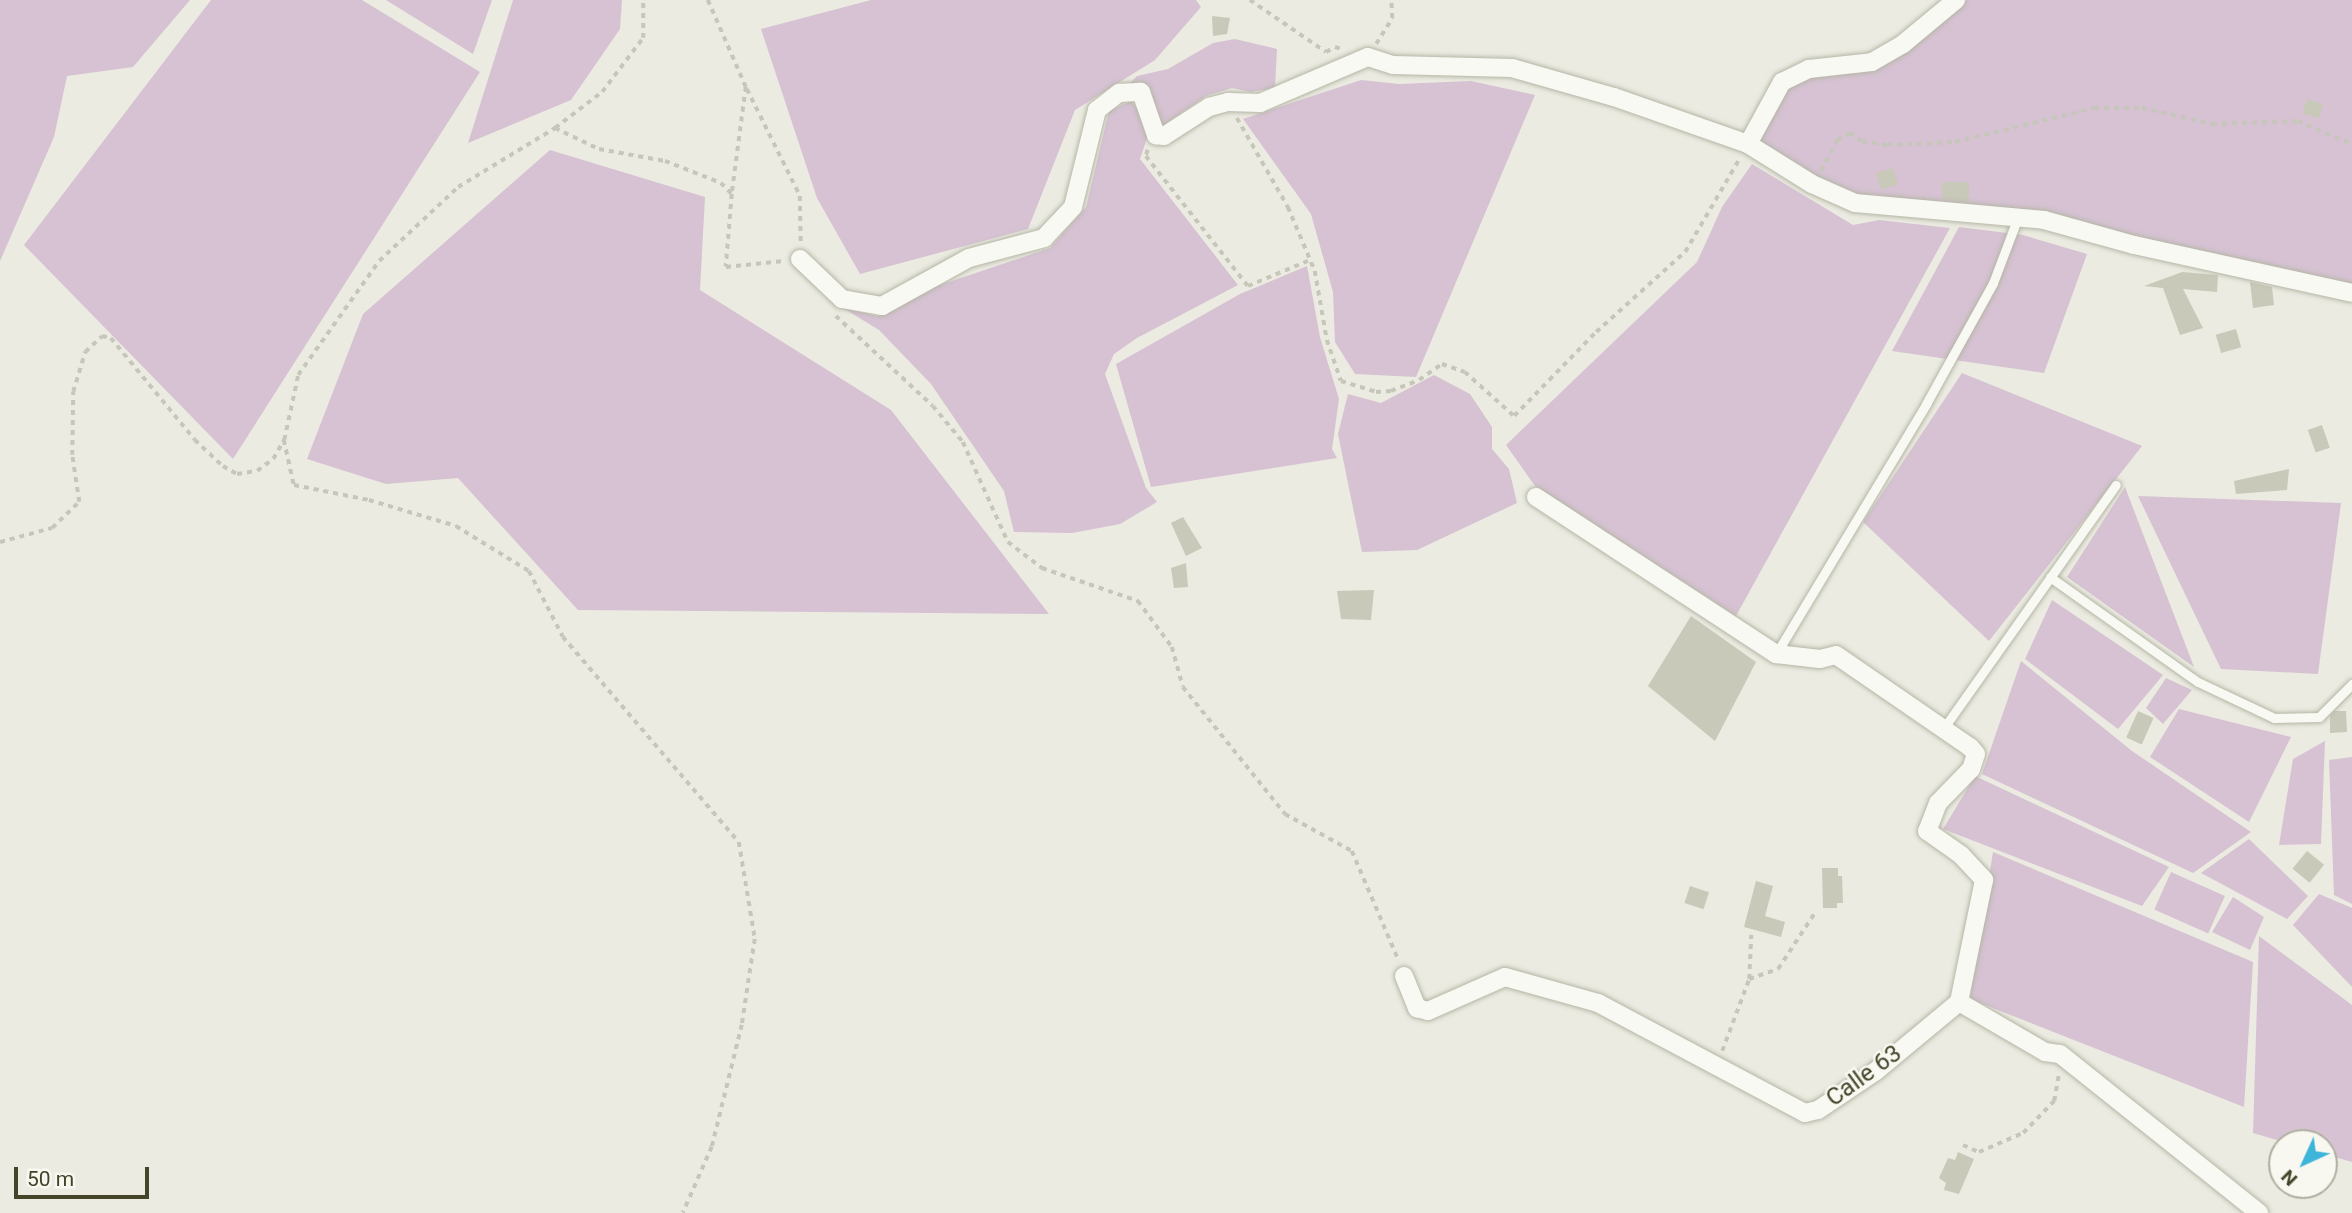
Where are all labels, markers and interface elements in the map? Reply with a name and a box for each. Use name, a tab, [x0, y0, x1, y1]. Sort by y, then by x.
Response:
street label: Calle 63	[1821, 1039, 1907, 1113]
north arrow	[2268, 1129, 2338, 1199]
scale bar	[18, 1154, 152, 1198]
text: N	[2276, 1165, 2302, 1191]
text: 50 m	[27, 1167, 74, 1191]

